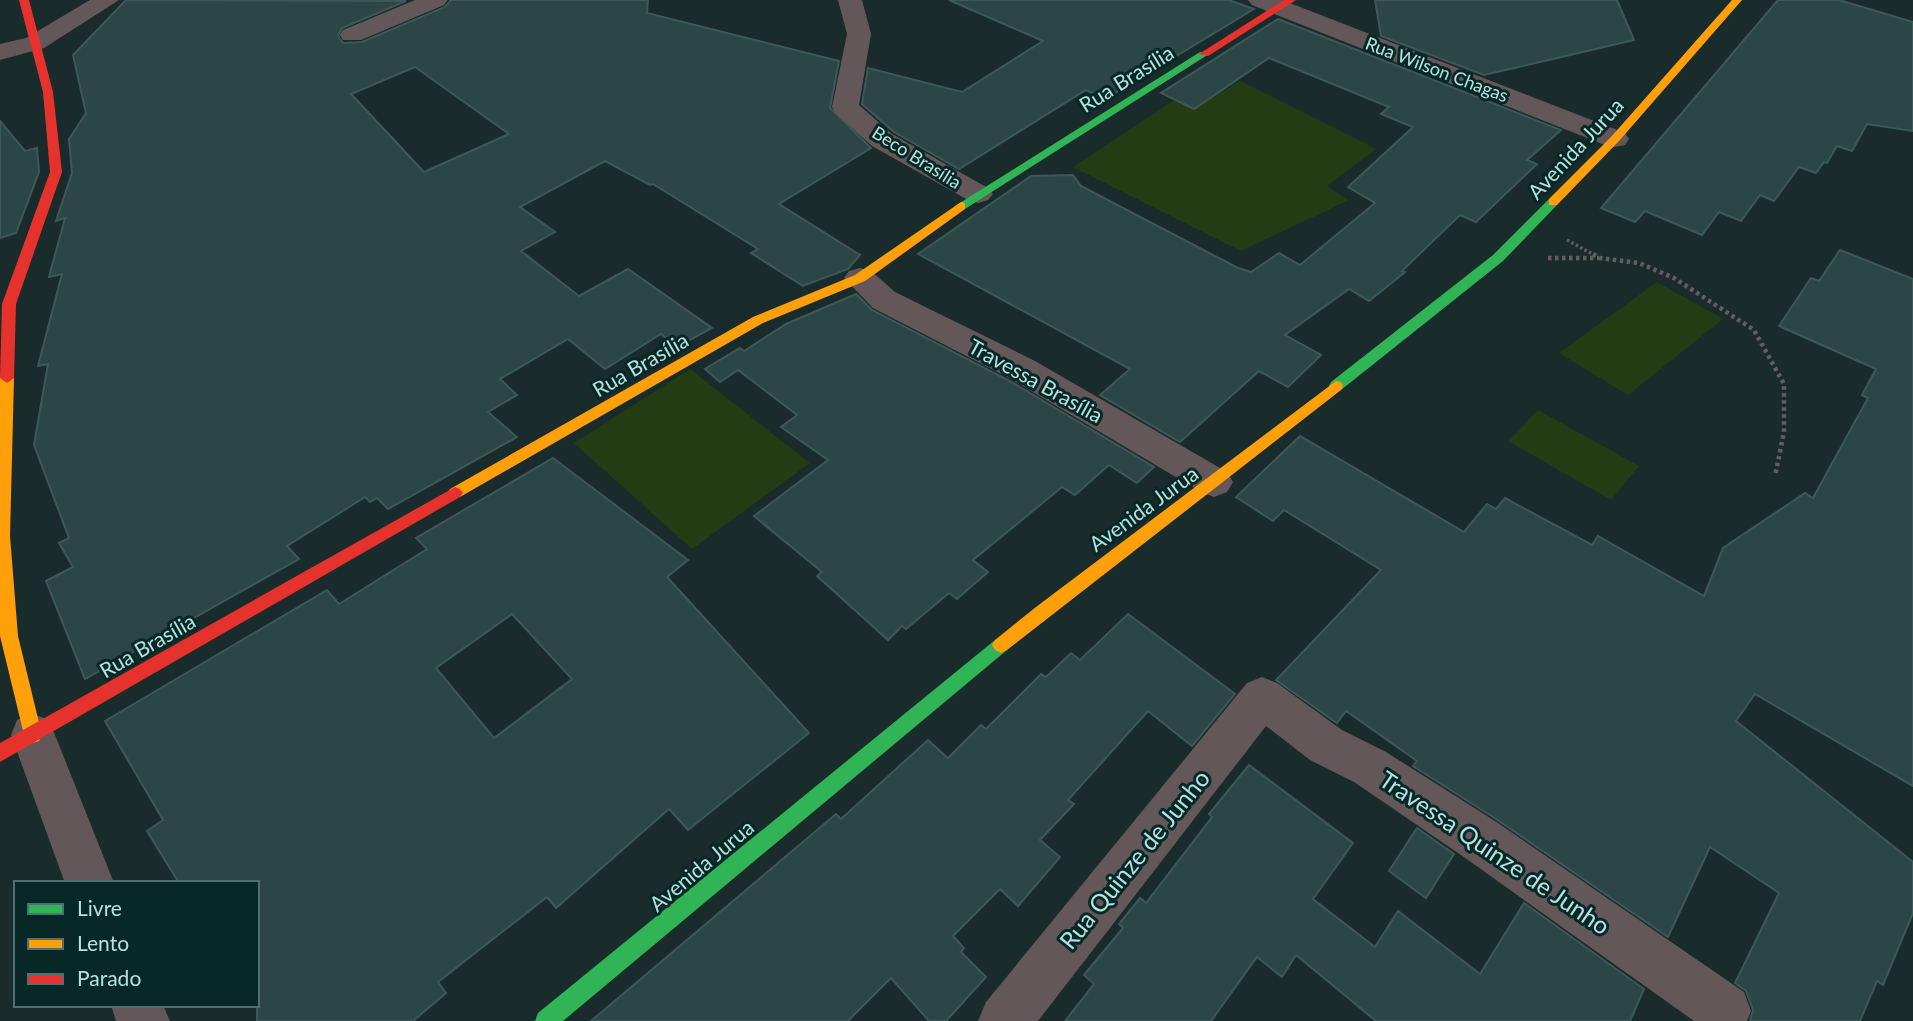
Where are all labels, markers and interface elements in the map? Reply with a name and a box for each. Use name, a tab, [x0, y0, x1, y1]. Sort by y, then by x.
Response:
street label: Rua Wilson Chagas	[1362, 32, 1512, 106]
street label: Rua Brasília	[1074, 39, 1178, 117]
street label: Avenida Jurua	[1522, 92, 1628, 204]
street label: Beco Brasília	[868, 121, 966, 193]
street label: Rua Brasília	[588, 327, 692, 401]
street label: Travessa Brasília	[965, 333, 1107, 427]
street label: Avenida Jurua	[1084, 460, 1202, 556]
street label: Rua Brasília	[95, 608, 199, 682]
street label: Rua Quinze de Junho	[1053, 764, 1215, 954]
street label: Travessa Quinze de Junho	[1374, 764, 1616, 940]
street label: Avenida Jurua	[644, 814, 758, 916]
legend	[14, 881, 259, 1007]
text: Livre	[77, 895, 122, 920]
text: Lento	[77, 930, 129, 955]
text: Parado	[77, 965, 141, 990]

